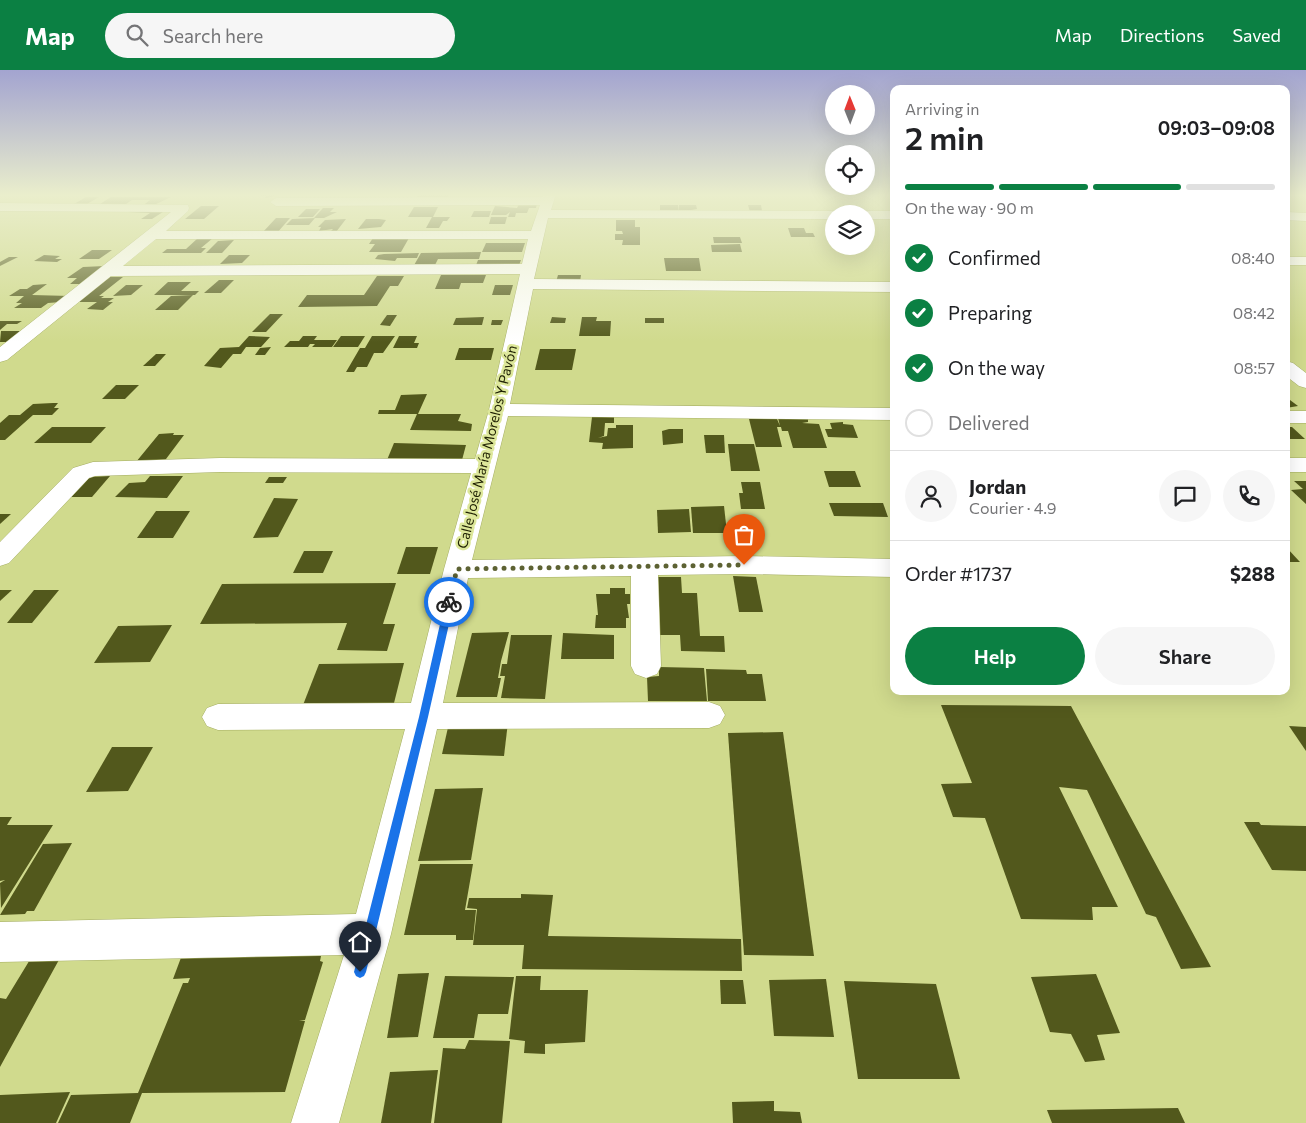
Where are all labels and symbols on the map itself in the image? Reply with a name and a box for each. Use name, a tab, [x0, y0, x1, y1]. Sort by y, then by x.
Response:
north arrow	[825, 85, 875, 135]
street label: Calle José María Morelos Y Pavón	[453, 343, 520, 550]
pin	[723, 514, 765, 565]
courier	[424, 577, 474, 627]
pin	[339, 921, 381, 972]

